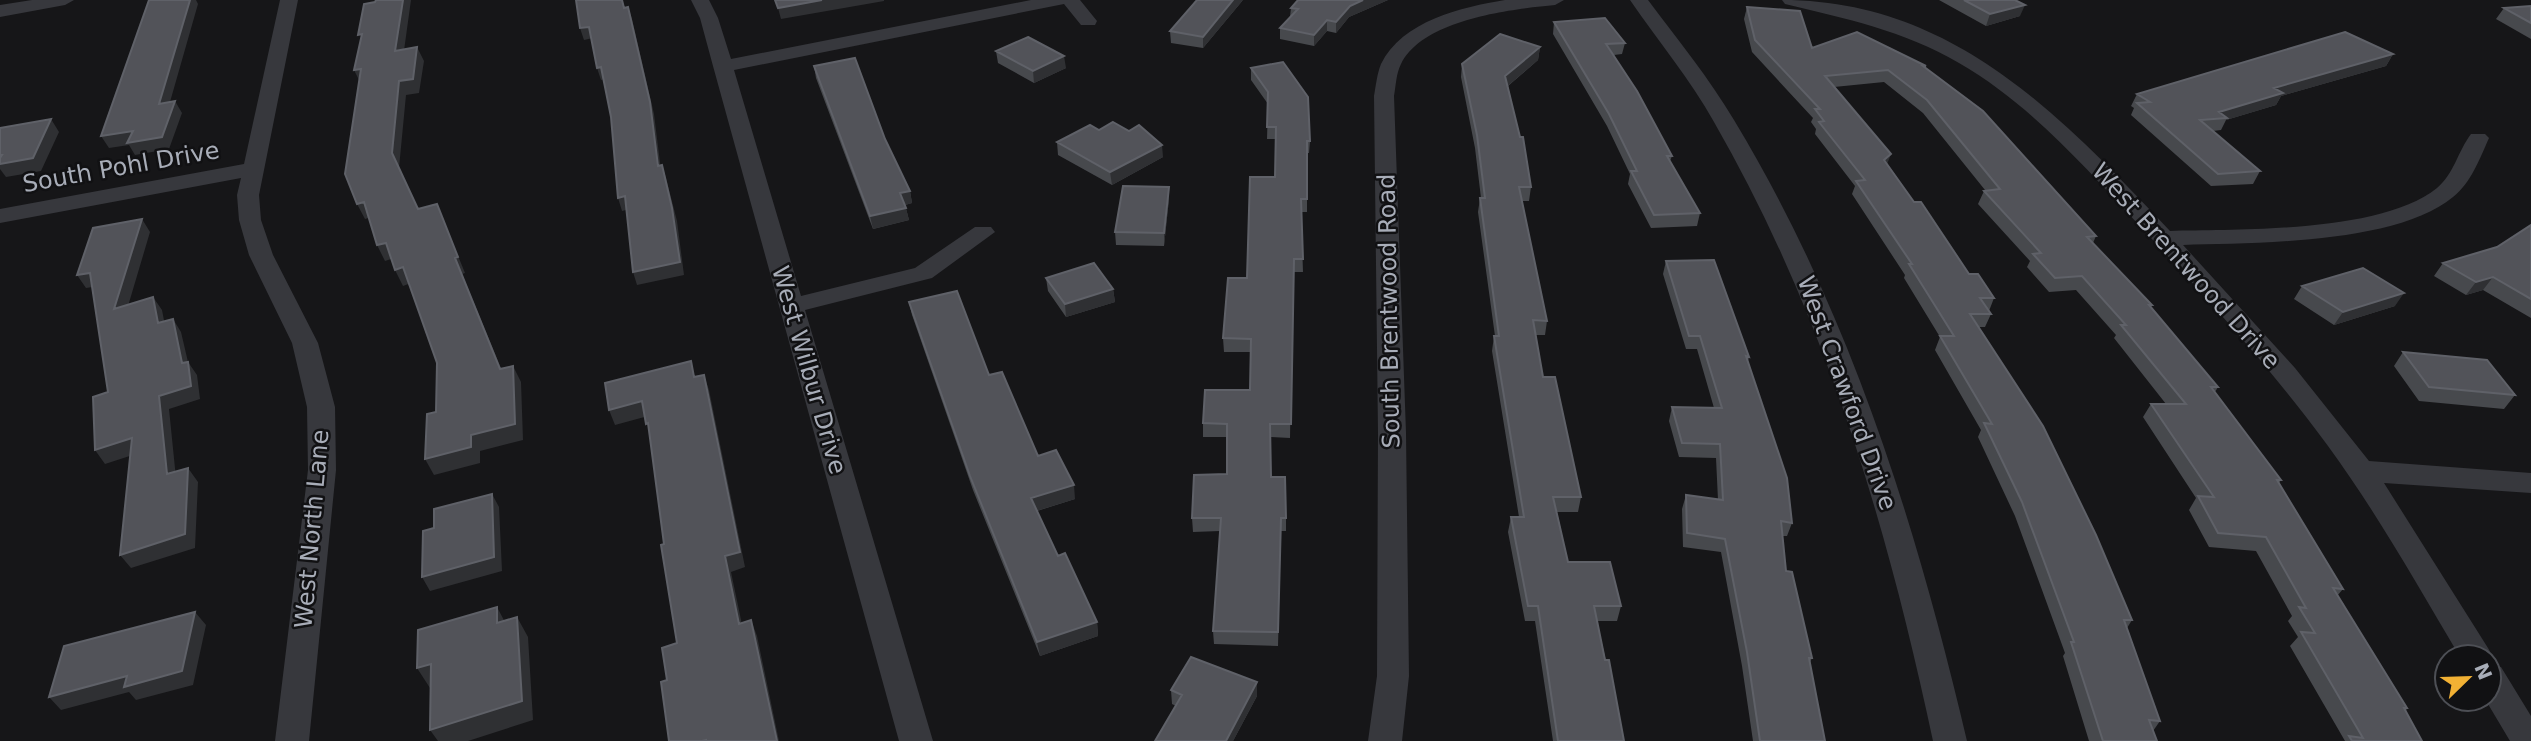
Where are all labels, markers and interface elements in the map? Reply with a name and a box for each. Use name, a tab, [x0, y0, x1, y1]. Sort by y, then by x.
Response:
street label: South Pohl Drive	[20, 136, 222, 198]
street label: West Brentwood Drive	[2086, 157, 2286, 375]
street label: South Brentwood Road	[1373, 173, 1405, 449]
street label: West Wilbur Drive	[766, 263, 852, 477]
street label: West Crawford Drive	[1792, 272, 1902, 514]
street label: West North Lane	[289, 428, 335, 630]
north arrow	[2433, 643, 2503, 713]
text: N	[2470, 660, 2497, 683]

